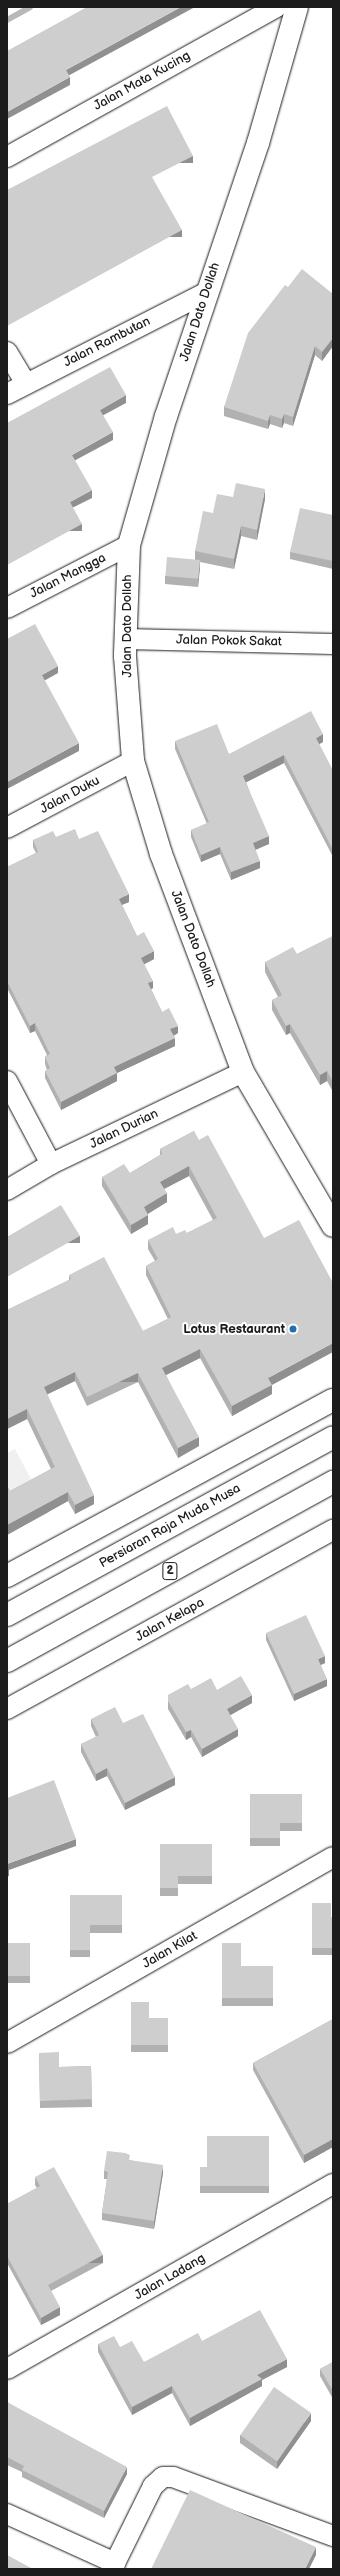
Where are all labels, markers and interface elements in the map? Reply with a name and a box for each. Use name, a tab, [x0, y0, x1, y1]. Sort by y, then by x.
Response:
street label: Jalan Mata Kucing	[91, 48, 193, 114]
street label: Jalan Dato Dollah	[177, 261, 223, 363]
street label: Jalan Rambutan	[61, 313, 153, 371]
street label: Jalan Mangga	[27, 550, 109, 602]
street label: Jalan Dato Dollah	[119, 575, 135, 677]
street label: Jalan Pokok Sakat	[176, 632, 282, 650]
street label: Jalan Duku	[38, 773, 102, 817]
street label: Jalan Dato Dollah	[167, 888, 219, 990]
street label: Jalan Durian	[87, 1106, 161, 1152]
place label: Lotus Restaurant	[183, 1321, 285, 1337]
marker: Lotus Restaurant	[288, 1324, 298, 1334]
street label: Persiaran Raja Muda Musa	[97, 1481, 243, 1571]
road number: 2	[162, 1561, 178, 1581]
street label: Jalan Kelapa	[133, 1595, 207, 1645]
street label: Jalan Kilat	[140, 1928, 200, 1972]
street label: Jalan Ladang	[132, 2251, 208, 2303]

